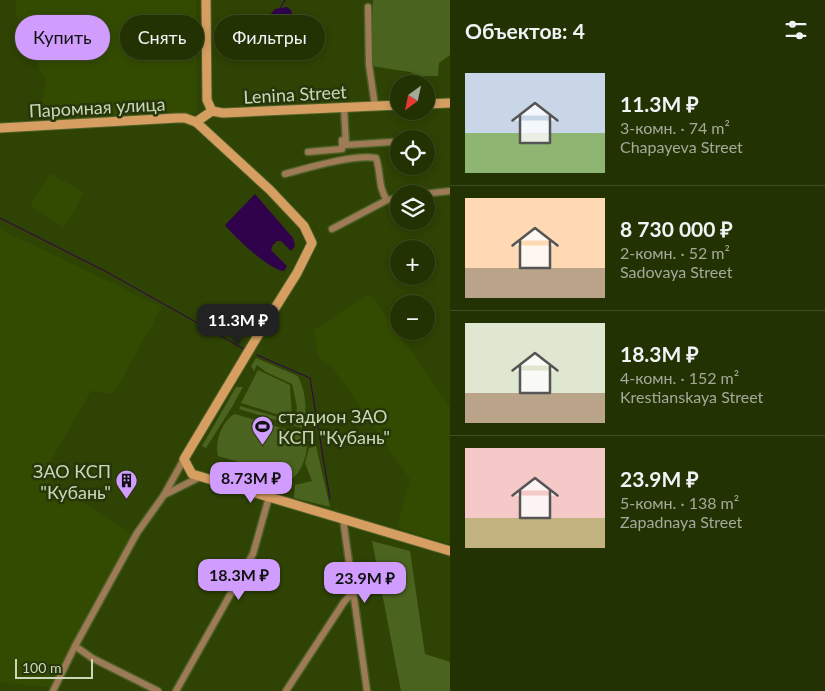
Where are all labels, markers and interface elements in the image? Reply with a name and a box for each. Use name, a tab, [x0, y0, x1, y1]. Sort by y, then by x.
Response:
chip: Купить	[15, 15, 110, 60]
chip: Снять	[120, 15, 204, 60]
chip: Фильтры	[214, 15, 325, 60]
icon: filters	[782, 16, 810, 44]
text: Объектов: 4	[465, 18, 585, 43]
north arrow	[390, 75, 435, 120]
map controls	[390, 75, 435, 340]
street label: Lenina Street	[243, 80, 348, 108]
text: 11.3M ₽	[620, 91, 699, 116]
street label: Паромная улица	[28, 92, 166, 122]
icon: home	[505, 93, 565, 153]
text: 3-комн. · 74 m²	[620, 118, 730, 137]
button: locate	[390, 130, 435, 175]
text: Chapayeva Street	[620, 137, 743, 156]
button: layers	[390, 185, 435, 230]
text: 8 730 000 ₽	[620, 216, 733, 241]
icon: home	[505, 218, 565, 278]
button: +	[390, 240, 435, 285]
text: 2-комн. · 52 m²	[620, 243, 730, 262]
text: Sadovaya Street	[620, 262, 732, 281]
button: −	[390, 295, 435, 340]
pin: 11.3M ₽	[192, 304, 284, 346]
text: 11.3M ₽	[208, 310, 268, 329]
text: 18.3M ₽	[620, 341, 699, 366]
icon: home	[505, 343, 565, 403]
text: 4-комн. · 152 m²	[620, 368, 739, 387]
text: Krestianskaya Street	[620, 387, 763, 406]
place label: стадион ЗАО КСП "Кубань"	[278, 405, 390, 448]
sports icon: стадион ЗАО КСП "Кубань"	[250, 414, 274, 445]
place label: ЗАО КСП "Кубань"	[33, 460, 111, 503]
pin: 8.73M ₽	[205, 462, 297, 504]
text: 23.9M ₽	[620, 466, 699, 491]
text: 8.73M ₽	[221, 468, 281, 487]
icon: home	[505, 468, 565, 528]
building icon: ЗАО КСП "Кубань"	[115, 469, 139, 500]
text: 5-комн. · 138 m²	[620, 493, 739, 512]
text: Zapadnaya Street	[620, 512, 742, 531]
pin: 18.3M ₽	[193, 558, 285, 601]
pin: 23.9M ₽	[319, 562, 411, 604]
text: 18.3M ₽	[209, 565, 269, 584]
text: 23.9M ₽	[335, 568, 395, 587]
scale bar	[15, 656, 92, 679]
text: 100 m	[22, 659, 61, 676]

